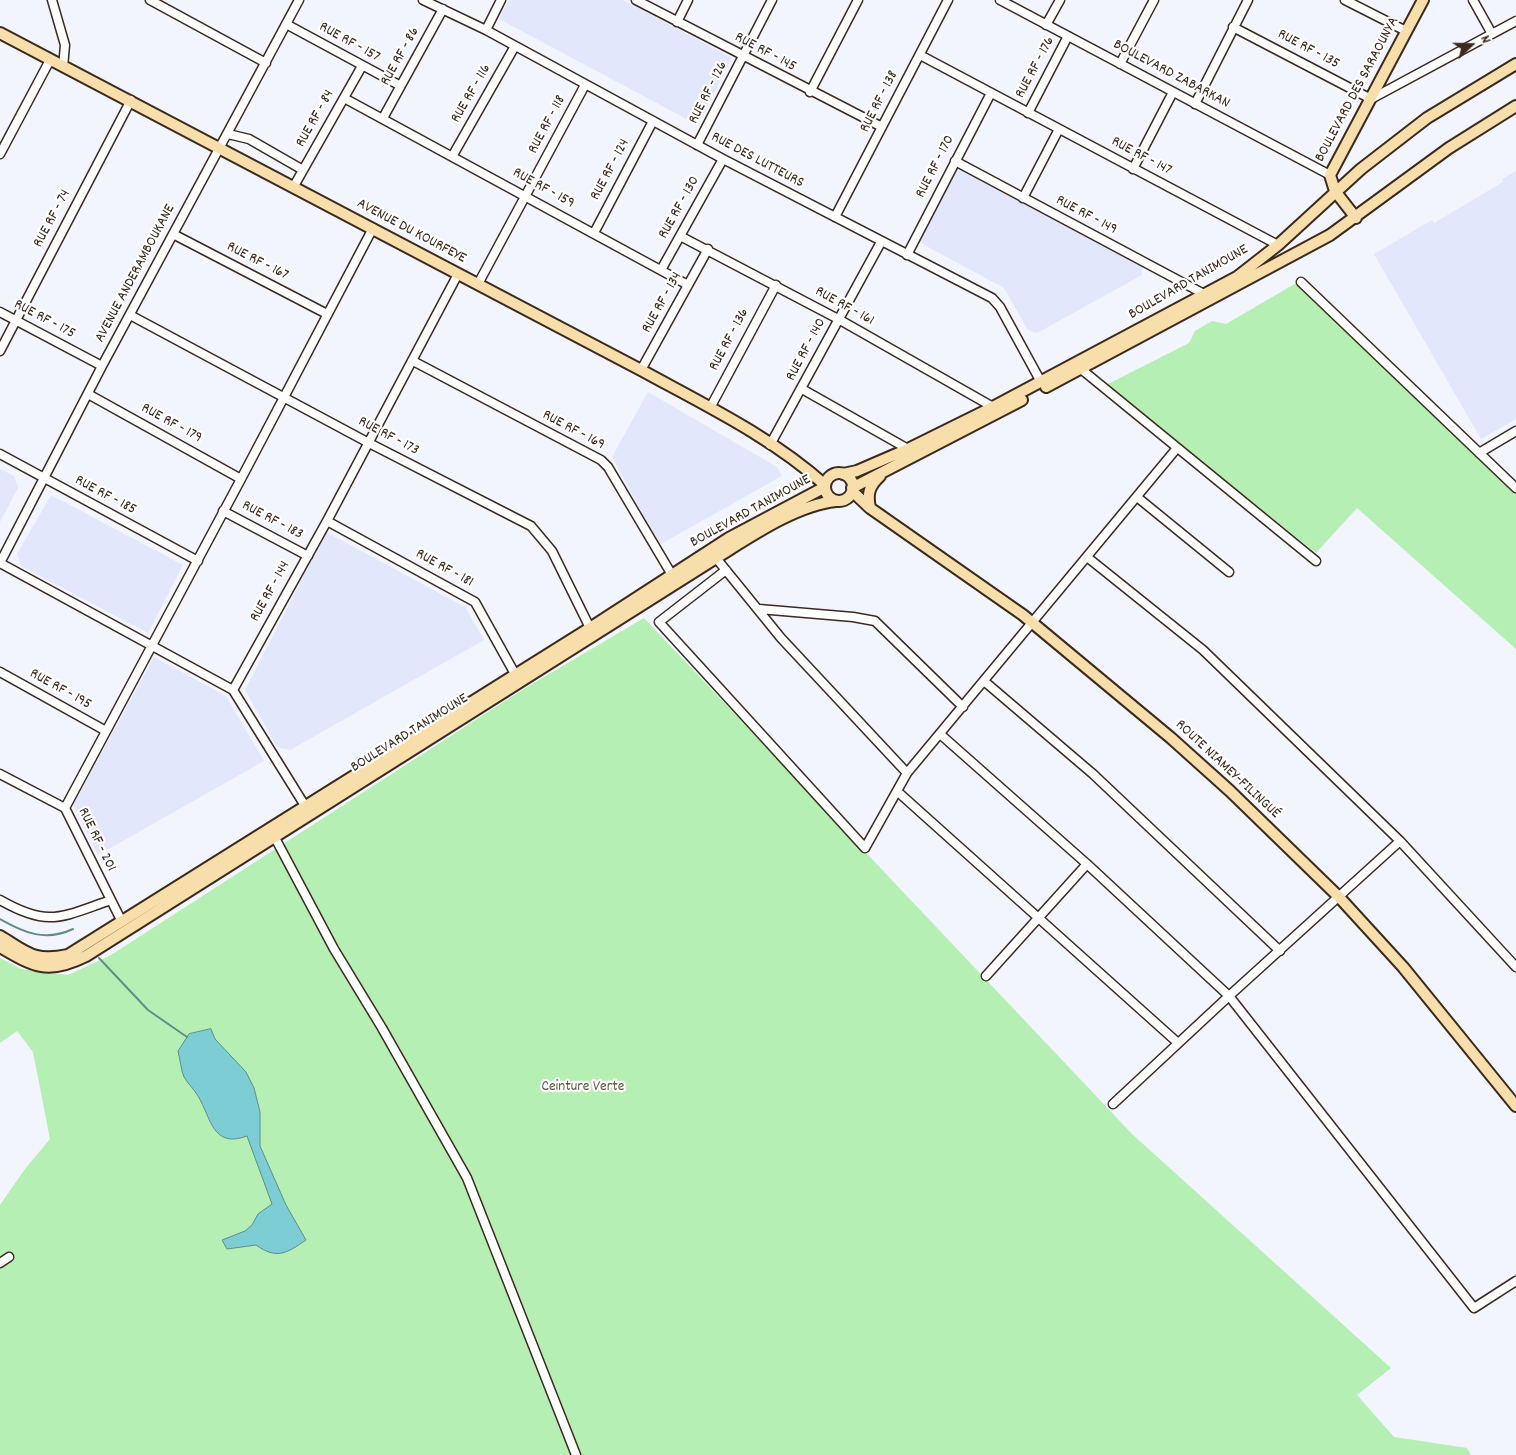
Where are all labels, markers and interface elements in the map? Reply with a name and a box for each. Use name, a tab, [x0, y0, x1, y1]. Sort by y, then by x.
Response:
street label: BOULEVARD DES SARAOUNYA	[1312, 14, 1404, 166]
street label: RUE RF - 157	[315, 19, 383, 67]
north arrow	[1446, 20, 1496, 70]
street label: RUE RF - 86	[378, 25, 424, 89]
street label: RUE RF - 135	[1274, 26, 1342, 74]
street label: RUE RF - 145	[731, 29, 799, 77]
text: N	[1474, 33, 1496, 46]
street label: RUE RF - 176	[1012, 34, 1060, 102]
street label: BOULEVARD ZABARKAN	[1110, 37, 1232, 113]
street label: RUE RF - 126	[686, 59, 732, 127]
street label: RUE RF - 116	[448, 61, 496, 127]
street label: RUE RF - 138	[857, 68, 903, 136]
street label: RUE RF - 84	[293, 87, 339, 151]
street label: RUE RF - 118	[525, 93, 571, 157]
street label: RUE DES LUTTEURS	[707, 129, 807, 193]
street label: RUE RF - 170	[913, 133, 959, 201]
street label: RUE RF - 147	[1108, 134, 1174, 180]
street label: RUE RF - 124	[587, 136, 635, 204]
street label: RUE RF - 159	[509, 165, 577, 213]
street label: RUE RF - 130	[655, 174, 705, 242]
street label: RUE RF - 74	[30, 187, 76, 251]
street label: RUE RF - 149	[1052, 192, 1120, 240]
street label: AVENUE DU KOURFEYE	[353, 196, 469, 268]
street label: AVENUE ANDERAMBOUKANE	[92, 202, 180, 346]
street label: RUE RF - 167	[223, 239, 291, 285]
street label: BOULEVARD TANIMOUNE	[1126, 241, 1252, 325]
street label: RUE RF - 134	[639, 269, 687, 337]
street label: RUE RF - 161	[811, 283, 877, 331]
street label: RUE RF - 175	[10, 296, 78, 344]
street label: RUE RF - 136	[706, 306, 754, 374]
street label: RUE RF - 140	[783, 316, 831, 384]
street label: RUE RF - 179	[137, 400, 205, 448]
street label: RUE RF - 169	[539, 407, 607, 455]
street label: RUE RF - 173	[354, 413, 422, 461]
street label: BOULEVARD TANIMOUNE	[688, 471, 814, 553]
street label: RUE RF - 185	[71, 472, 139, 520]
street label: RUE RF - 183	[238, 497, 306, 545]
street label: RUE RF - 181	[412, 546, 476, 592]
street label: RUE RF - 144	[247, 559, 295, 625]
street label: RUE RF - 195	[26, 666, 94, 714]
street label: BOULEVARD TANIMOUNE	[348, 691, 472, 777]
street label: ROUTE NIAMEY-FILINGUÉ	[1171, 717, 1283, 823]
street label: RUE RF - 201	[73, 805, 119, 875]
park label: Ceinture Verte	[542, 1079, 624, 1097]

